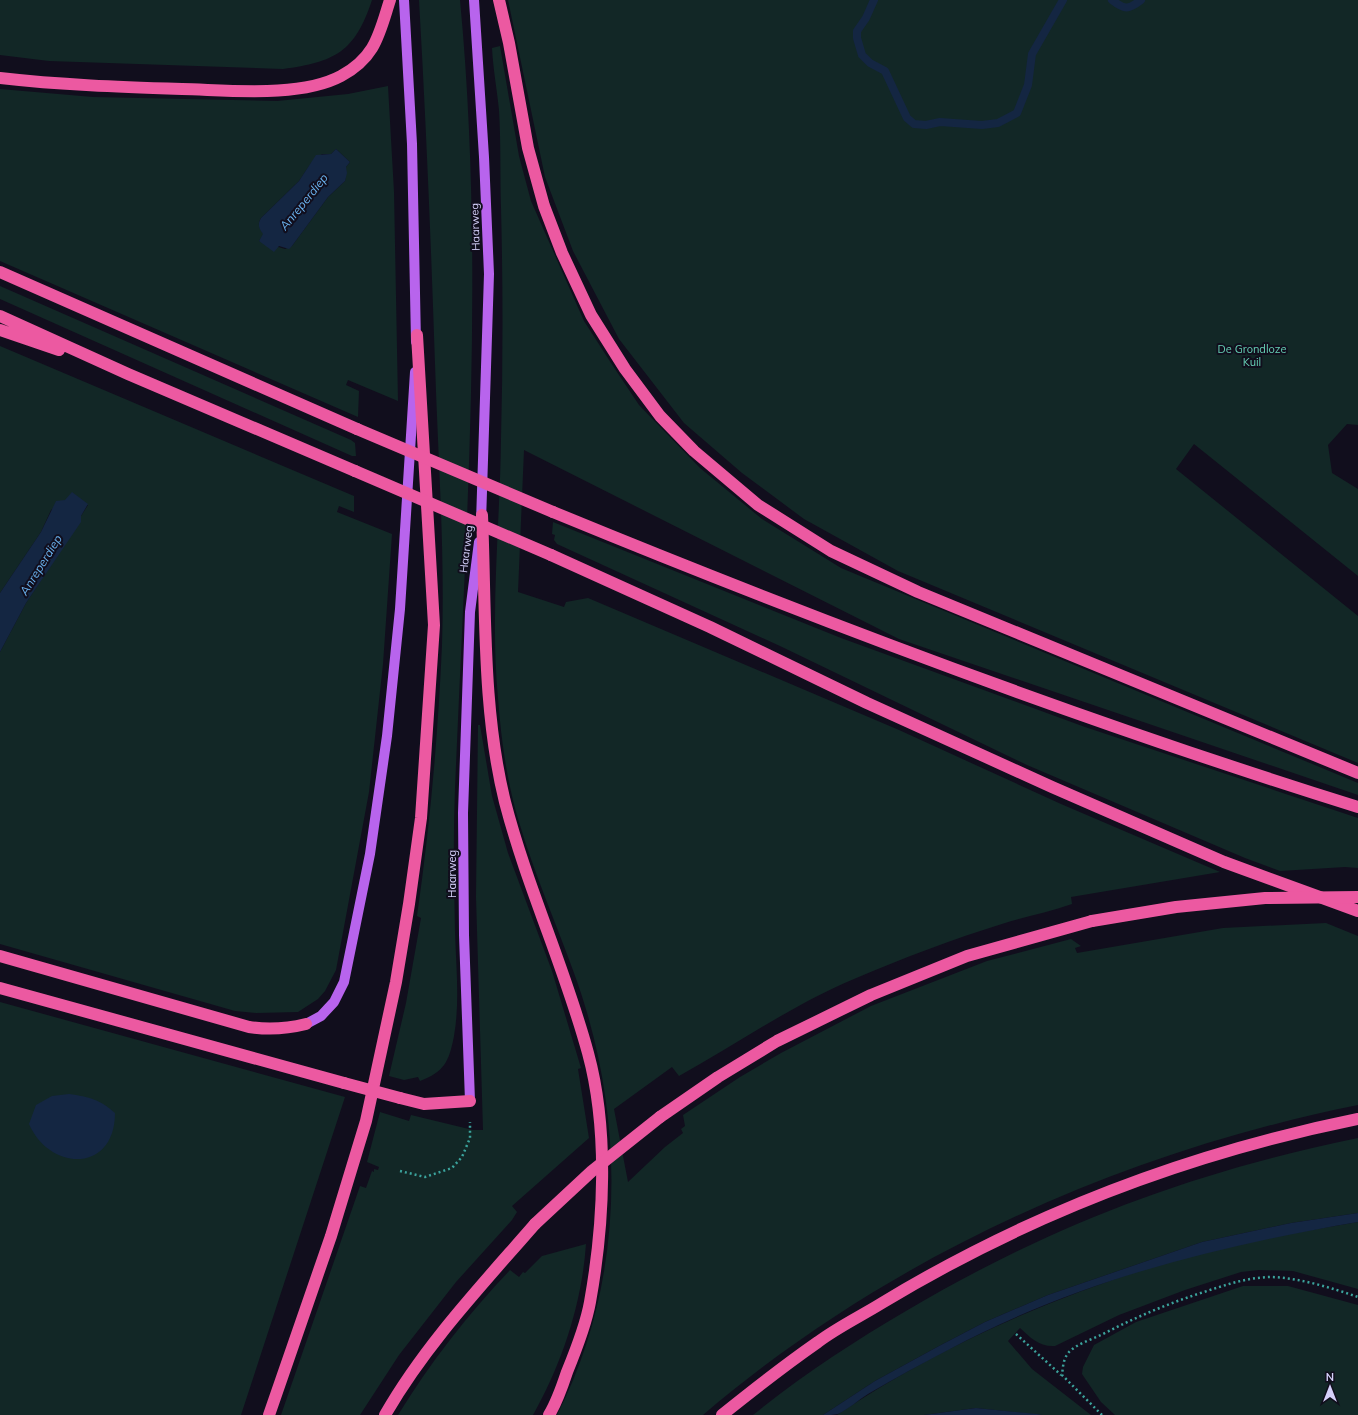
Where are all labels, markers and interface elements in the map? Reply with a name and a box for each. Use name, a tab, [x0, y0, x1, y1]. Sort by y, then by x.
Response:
water label: Anreperdiep	[276, 170, 331, 234]
street label: Haarweg	[467, 203, 483, 251]
park label: De Grondloze Kuil	[1218, 342, 1286, 369]
street label: Haarweg	[456, 524, 476, 574]
water label: Anreperdiep	[16, 532, 65, 599]
street label: Haarweg	[445, 850, 459, 898]
north arrow	[1310, 1367, 1350, 1407]
text: N	[1326, 1370, 1334, 1384]

